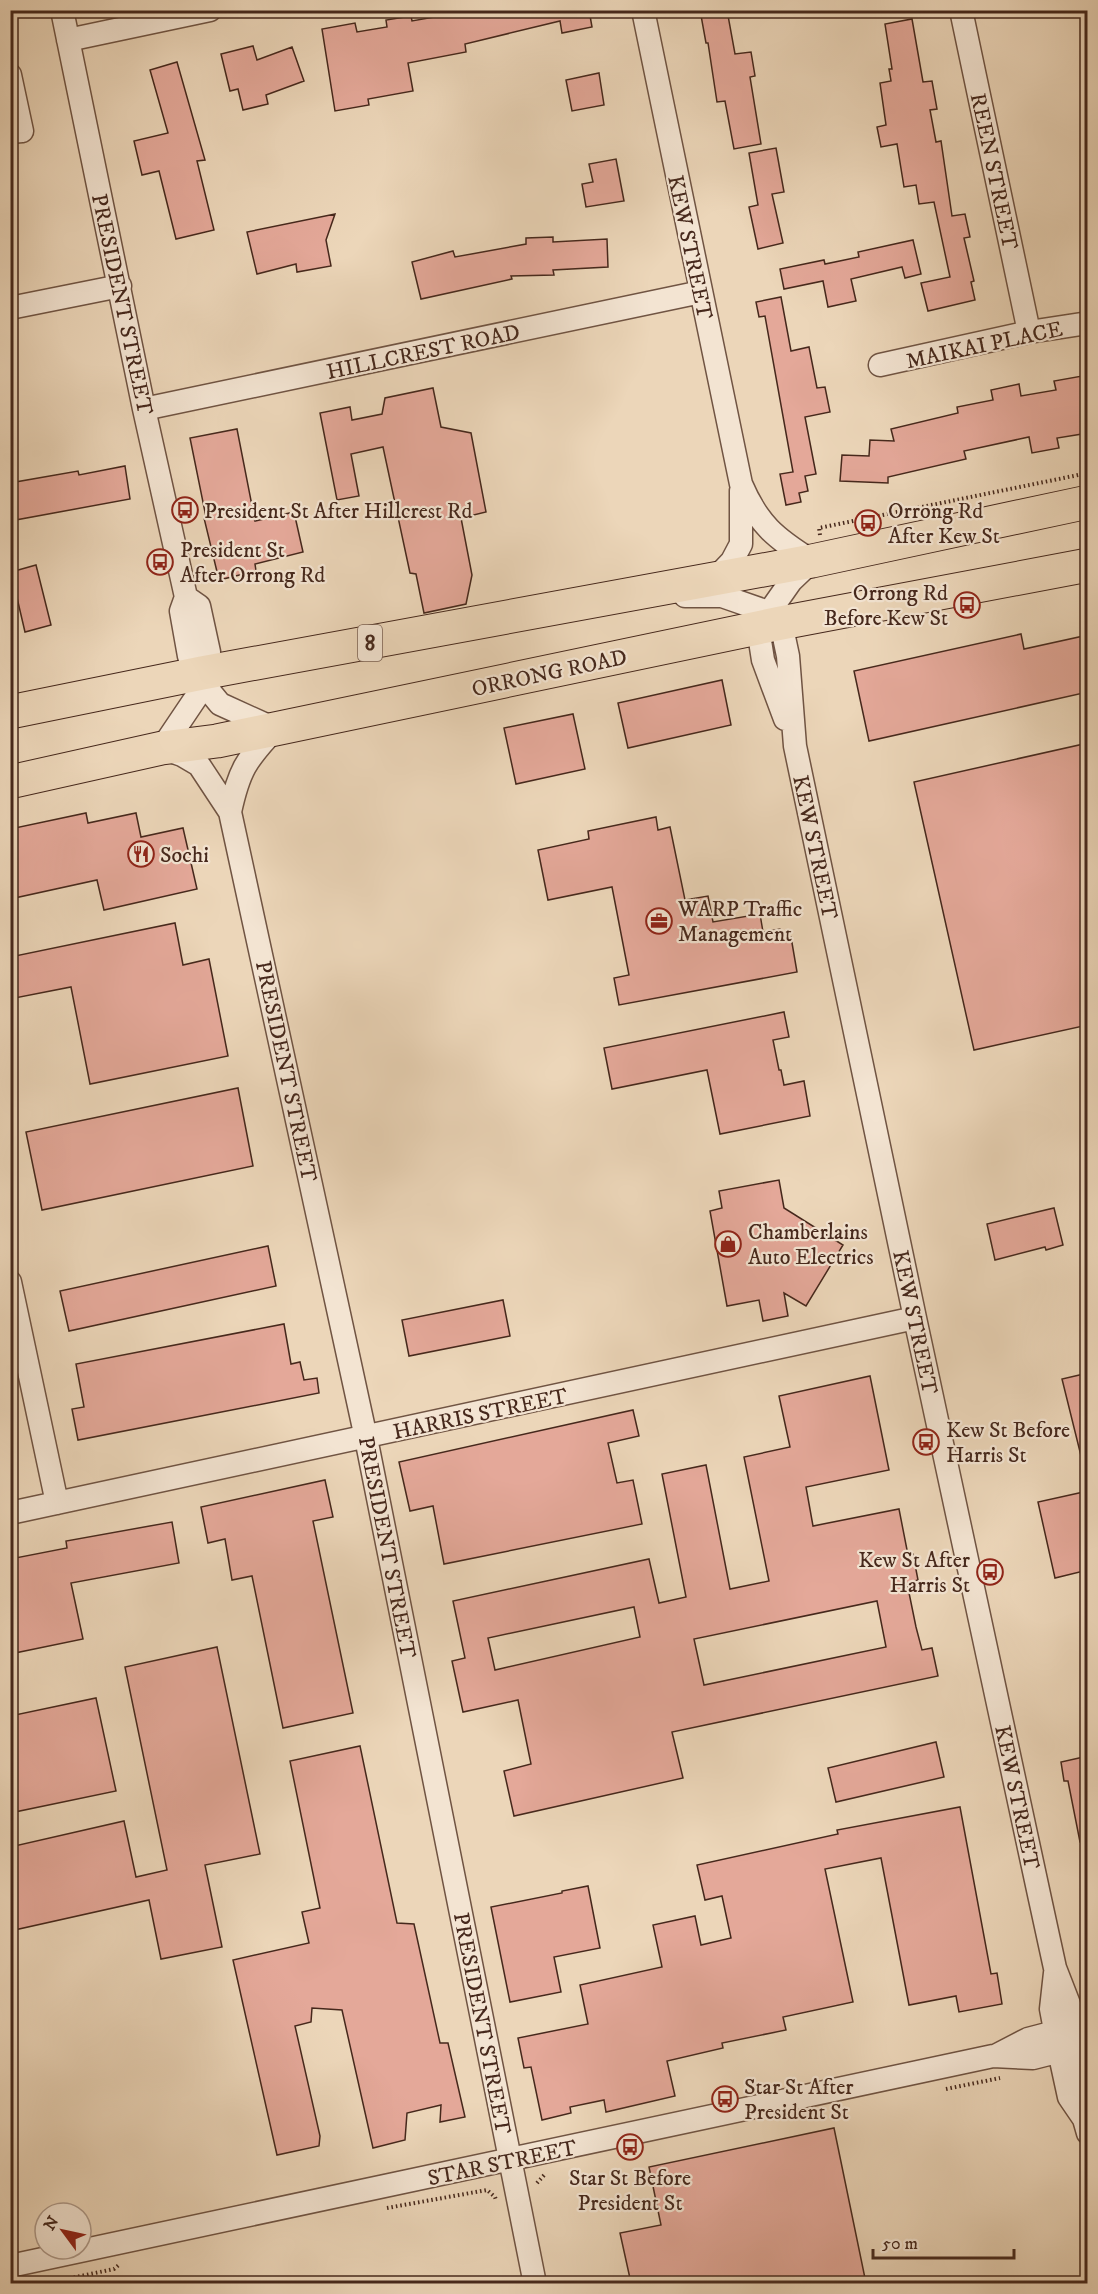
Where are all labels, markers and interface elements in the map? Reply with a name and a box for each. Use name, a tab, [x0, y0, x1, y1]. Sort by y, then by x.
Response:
street label: REEN STREET	[964, 91, 1023, 252]
street label: KEW STREET	[661, 173, 718, 322]
street label: PRESIDENT STREET	[85, 191, 158, 418]
street label: MAIKAI PLACE	[904, 316, 1065, 375]
street label: HILLCREST ROAD	[324, 319, 523, 386]
bus stop icon: President St After Hillcrest Rd	[170, 495, 200, 525]
place label: President St After Hillcrest Rd	[204, 498, 472, 525]
place label: Orrong Rd After Kew St	[888, 498, 1000, 550]
bus stop icon: Orrong Rd After Kew St	[853, 508, 883, 538]
place label: President St After Orrong Rd	[180, 537, 325, 589]
bus stop icon: President St After Orrong Rd	[145, 547, 175, 577]
place label: Orrong Rd Before Kew St	[824, 580, 948, 632]
bus stop icon: Orrong Rd Before Kew St	[952, 590, 982, 620]
road number: 8	[358, 625, 382, 661]
street label: ORRONG ROAD	[469, 644, 629, 703]
street label: KEW STREET	[786, 773, 843, 922]
restaurant icon: Sochi	[126, 839, 156, 869]
place label: Sochi	[160, 842, 209, 869]
place label: WARP Traffic Management	[677, 896, 802, 948]
office icon: WARP Traffic Management	[644, 906, 674, 936]
street label: PRESIDENT STREET	[249, 958, 322, 1185]
place label: Chamberlains Auto Electrics	[748, 1219, 874, 1271]
shop icon: Chamberlains Auto Electrics	[713, 1229, 743, 1259]
street label: KEW STREET	[886, 1248, 943, 1397]
street label: HARRIS STREET	[391, 1383, 570, 1446]
place label: Kew St Before Harris St	[946, 1417, 1070, 1469]
bus stop icon: Kew St Before Harris St	[911, 1427, 941, 1457]
street label: PRESIDENT STREET	[352, 1434, 421, 1661]
place label: Kew St After Harris St	[858, 1547, 971, 1599]
bus stop icon: Kew St After Harris St	[975, 1557, 1005, 1587]
street label: KEW STREET	[988, 1723, 1045, 1872]
street label: PRESIDENT STREET	[447, 1910, 516, 2137]
place label: Star St After President St	[744, 2074, 854, 2126]
bus stop icon: Star St After President St	[710, 2084, 740, 2114]
bus stop icon: Star St Before President St	[615, 2132, 645, 2162]
street label: STAR STREET	[425, 2134, 580, 2192]
place label: Star St Before President St	[569, 2165, 691, 2217]
north arrow	[33, 2201, 93, 2261]
text: N	[39, 2212, 63, 2234]
scale bar	[873, 2222, 1014, 2260]
text: 50 m	[882, 2233, 918, 2255]

